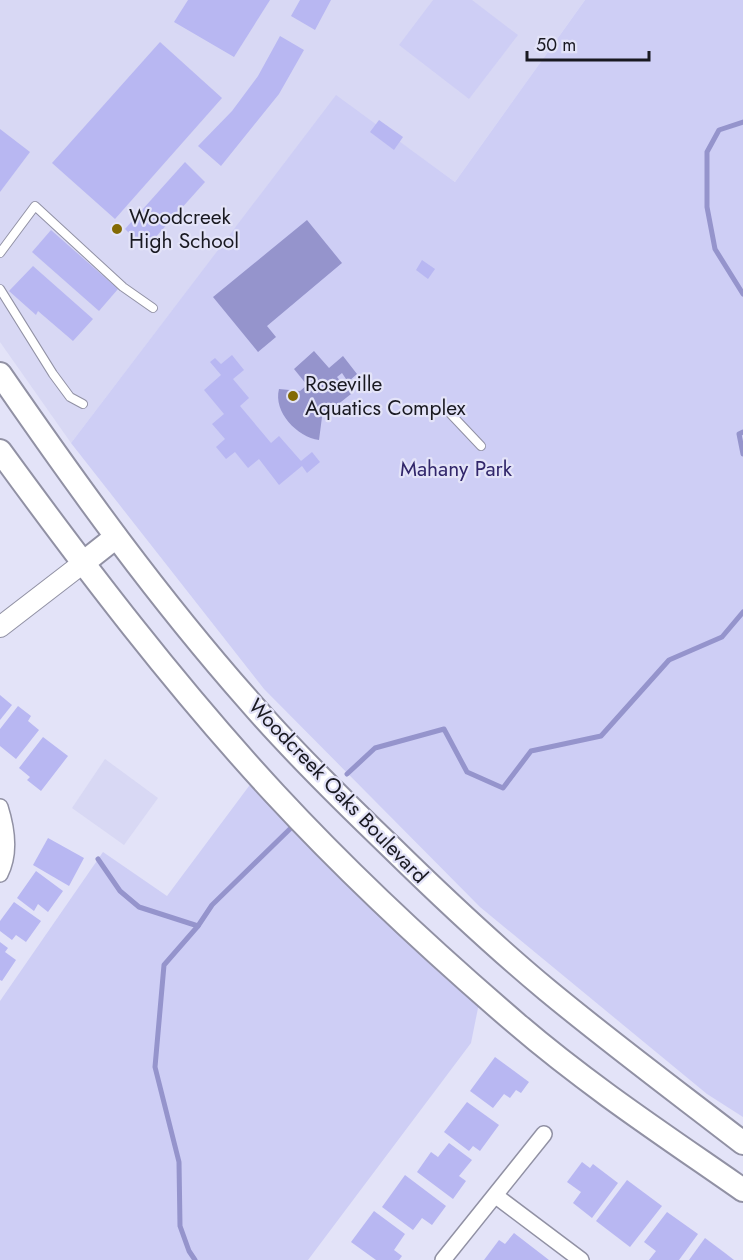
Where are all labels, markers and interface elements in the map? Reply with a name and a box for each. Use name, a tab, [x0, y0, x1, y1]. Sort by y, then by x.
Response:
scale bar	[527, 24, 648, 62]
text: 50 m	[536, 32, 576, 58]
place label: Woodcreek High School	[129, 202, 239, 256]
marker: Woodcreek High School	[110, 222, 124, 236]
place label: Roseville Aquatics Complex	[305, 369, 466, 423]
marker: Roseville Aquatics Complex	[286, 389, 300, 403]
park label: Mahany Park	[400, 454, 513, 484]
street label: Woodcreek Oaks Boulevard	[241, 692, 435, 890]

